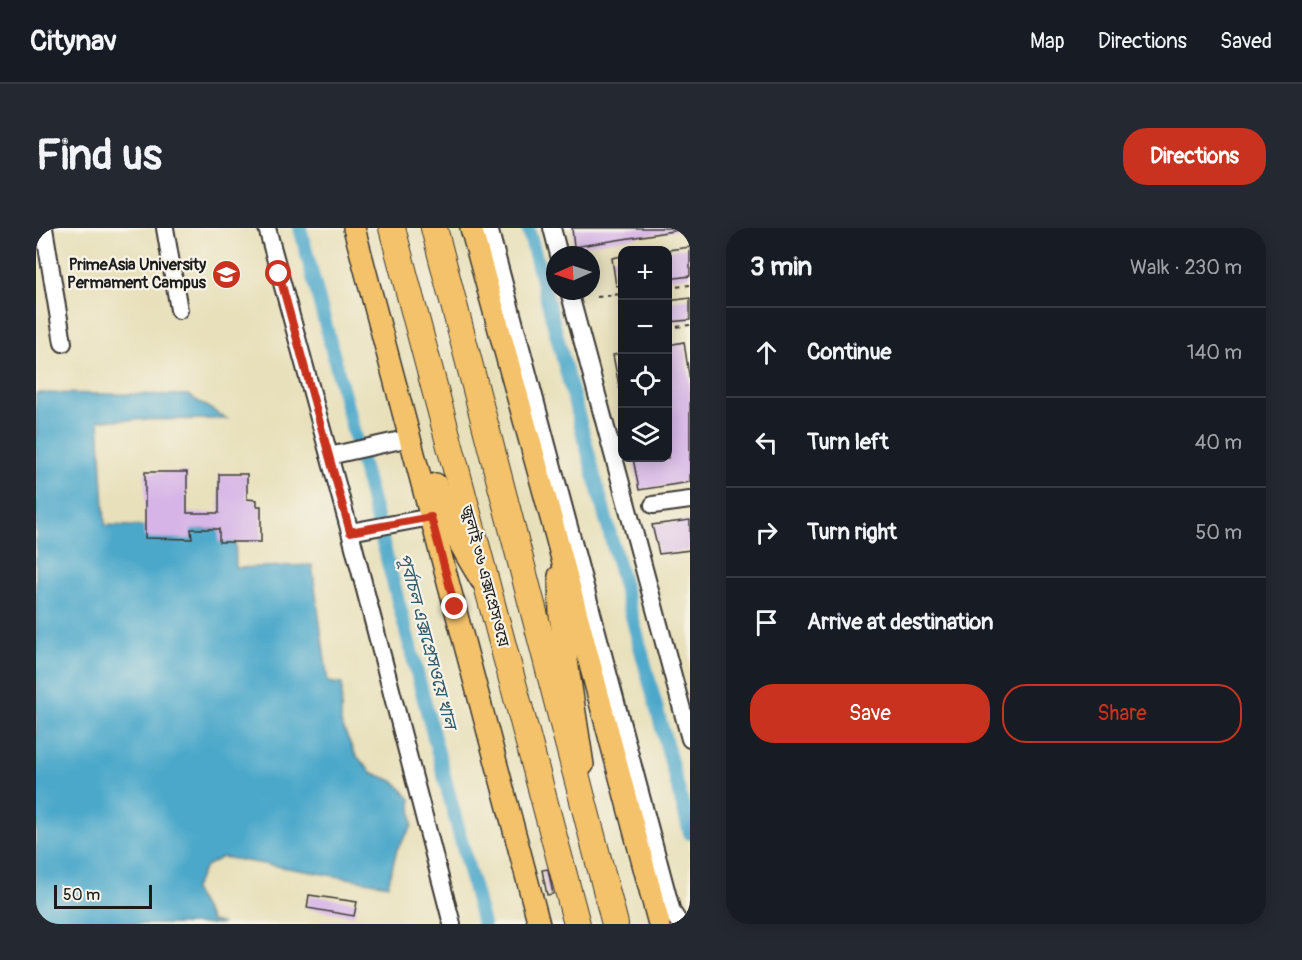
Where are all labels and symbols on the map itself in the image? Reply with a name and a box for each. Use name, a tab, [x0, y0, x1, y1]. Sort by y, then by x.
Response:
north arrow	[546, 246, 600, 300]
place label: PrimeAsia University Permament Campus	[67, 255, 207, 293]
school or university icon: PrimeAsia University Permament Campus	[211, 258, 243, 290]
route start	[265, 260, 291, 286]
street label: জুলাই ৩৬ এক্সপ্রেসওয়ে	[456, 502, 514, 650]
water label: পূর্বাচল এক্সপ্রেসওয়ে খাল	[393, 551, 462, 735]
route end	[441, 593, 467, 619]
scale bar	[54, 882, 152, 910]

